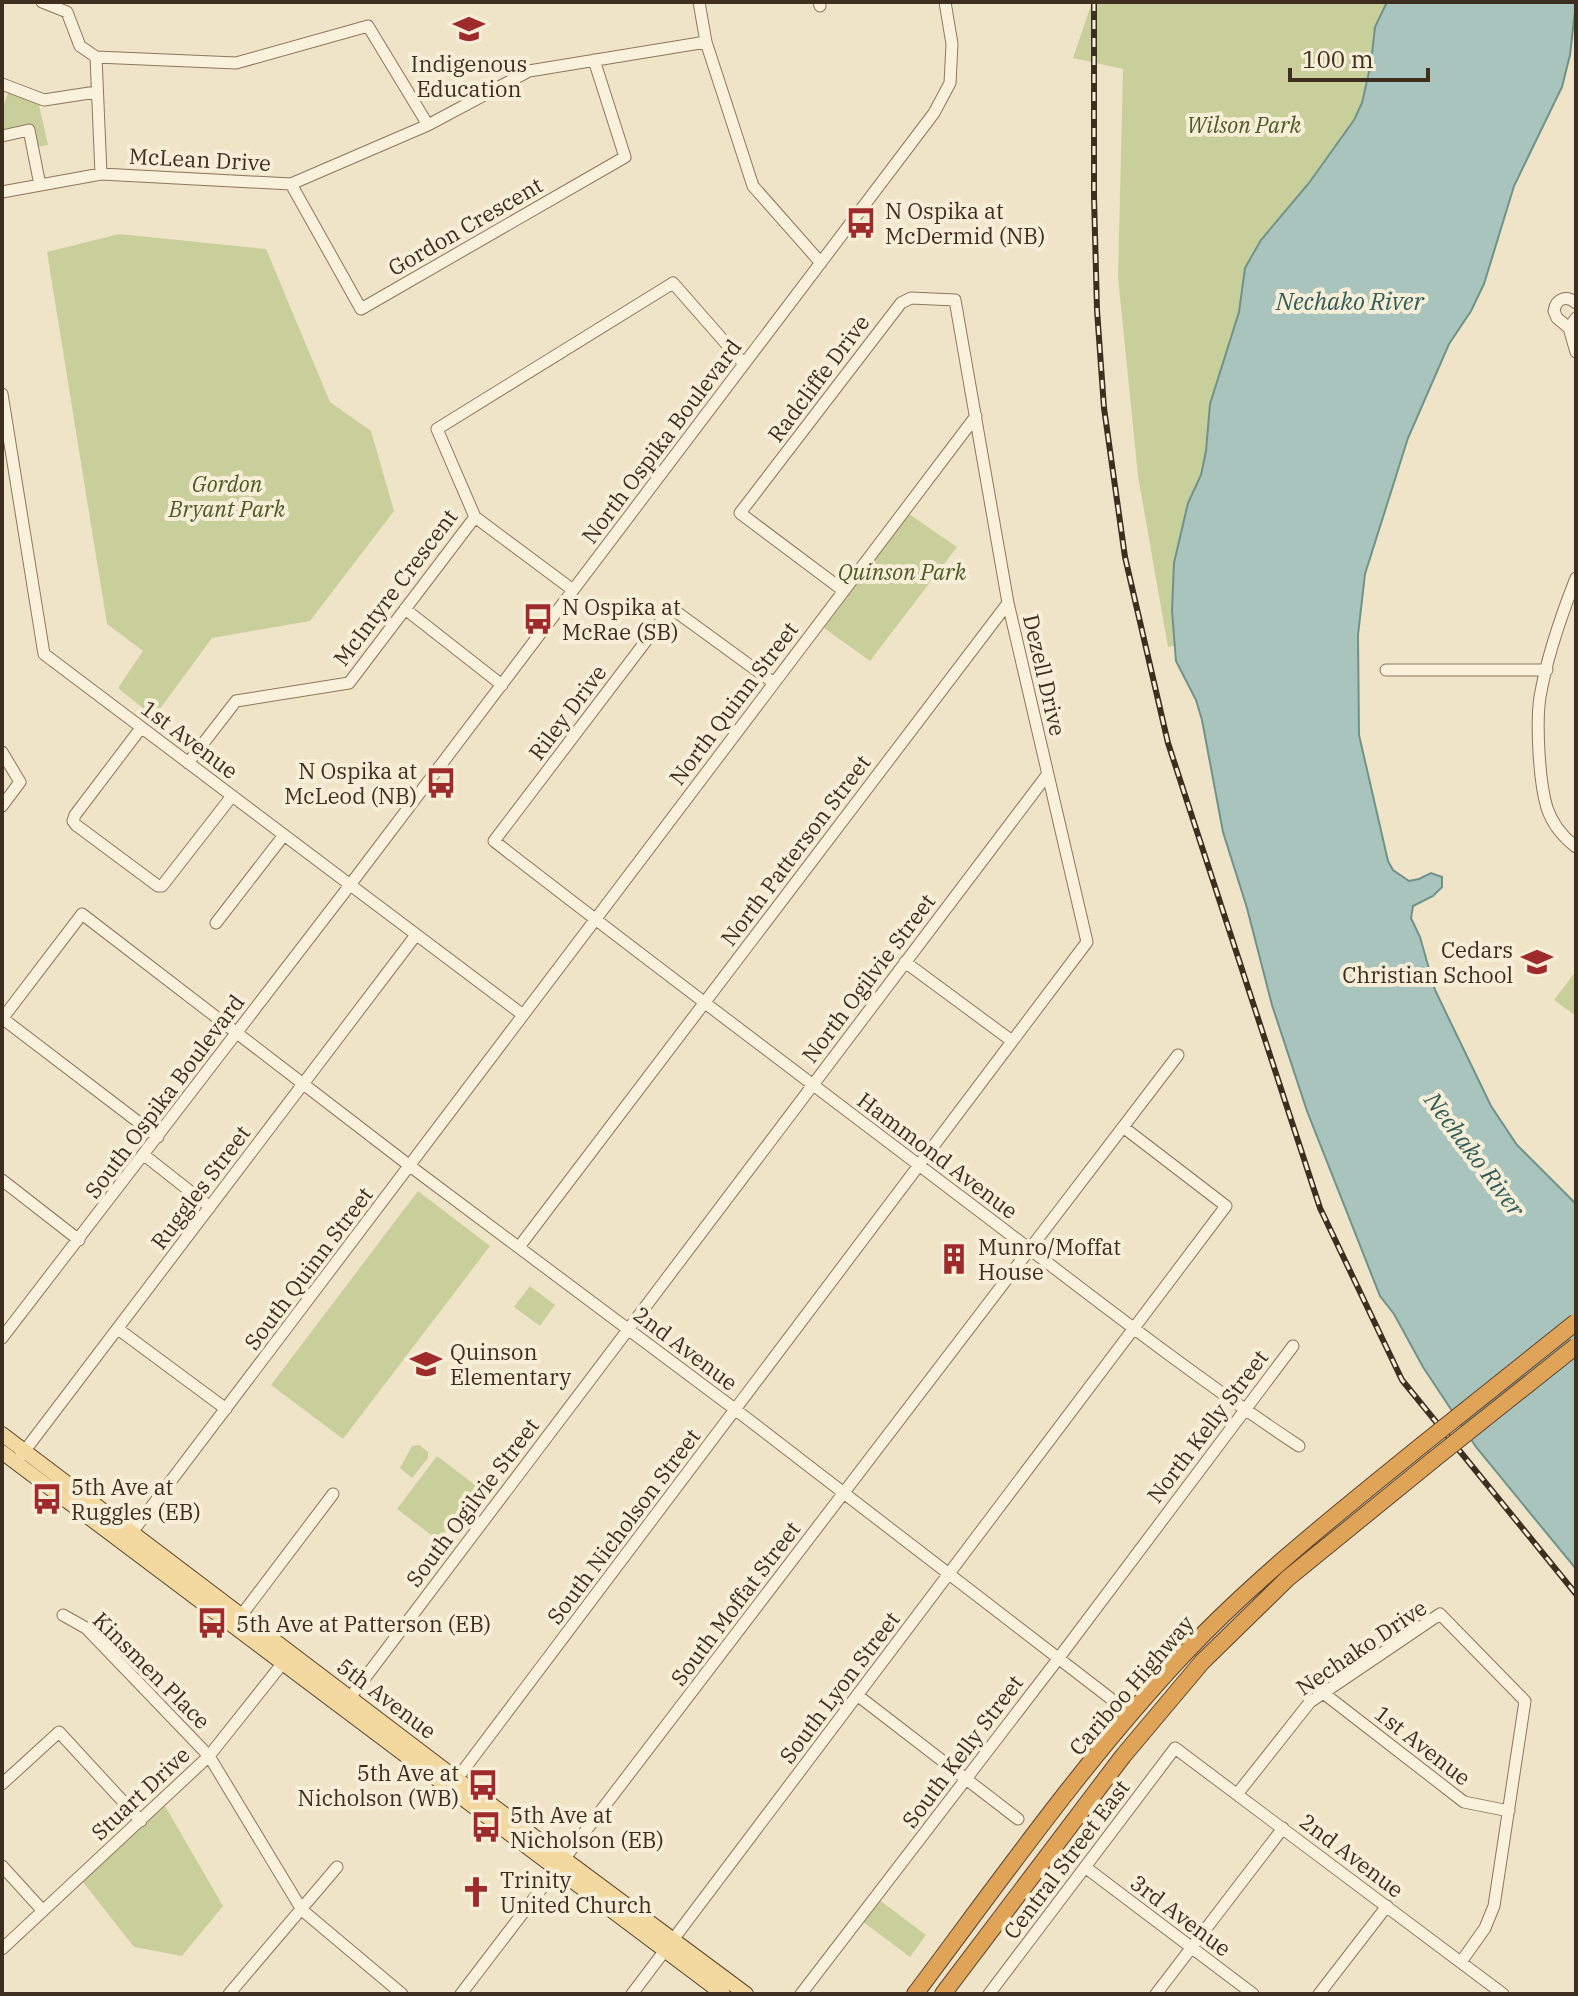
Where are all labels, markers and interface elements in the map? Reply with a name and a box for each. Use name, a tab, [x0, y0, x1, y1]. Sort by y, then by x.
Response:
school or university icon: Indigenous Education	[452, 12, 486, 46]
scale bar	[1290, 32, 1428, 82]
text: 100 m	[1302, 43, 1374, 75]
place label: Indigenous Education	[411, 49, 527, 103]
park label: Wilson Park	[1187, 110, 1302, 139]
street label: McLean Drive	[128, 141, 272, 177]
street label: Gordon Crescent	[382, 170, 548, 282]
place label: N Ospika at McDermid (NB)	[885, 196, 1045, 250]
bus stop icon: N Ospika at McDermid (NB)	[844, 206, 878, 240]
water label: Nechako River	[1275, 285, 1426, 317]
street label: Radcliffe Drive	[761, 308, 875, 448]
street label: North Ospika Boulevard	[575, 333, 747, 549]
park label: Gordon Bryant Park	[168, 469, 285, 523]
street label: McIntyre Crescent	[326, 502, 464, 671]
park label: Quinson Park	[838, 557, 967, 586]
place label: N Ospika at McRae (SB)	[562, 592, 681, 646]
bus stop icon: N Ospika at McRae (SB)	[521, 602, 555, 636]
street label: Dezell Drive	[1017, 611, 1073, 739]
street label: North Quinn Street	[662, 615, 804, 791]
street label: Riley Drive	[522, 658, 612, 766]
street label: 1st Avenue	[136, 693, 244, 785]
street label: North Patterson Street	[714, 748, 877, 951]
place label: N Ospika at McLeod (NB)	[284, 756, 417, 810]
bus stop icon: N Ospika at McLeod (NB)	[424, 766, 458, 800]
street label: North Ogilvie Street	[795, 887, 941, 1068]
place label: Cedars Christian School	[1342, 935, 1513, 989]
school or university icon: Cedars Christian School	[1520, 945, 1554, 979]
street label: South Ospika Boulevard	[78, 988, 250, 1204]
water label: Nechako River	[1417, 1084, 1533, 1224]
street label: Hammond Avenue	[852, 1085, 1024, 1225]
street label: Ruggles Street	[144, 1119, 256, 1255]
street label: South Quinn Street	[237, 1180, 379, 1355]
place label: Munro/Moffat House	[978, 1232, 1121, 1286]
building icon: Munro/Moffat House	[937, 1242, 971, 1276]
street label: 2nd Avenue	[628, 1299, 744, 1397]
place label: Quinson Elementary	[450, 1337, 571, 1391]
street label: North Kelly Street	[1140, 1343, 1274, 1508]
school or university icon: Quinson Elementary	[409, 1347, 443, 1381]
street label: South Ogilvie Street	[399, 1412, 545, 1592]
street label: South Nicholson Street	[540, 1422, 706, 1630]
place label: 5th Ave at Ruggles (EB)	[71, 1472, 201, 1526]
bus stop icon: 5th Ave at Ruggles (EB)	[30, 1482, 64, 1516]
street label: South Moffat Street	[664, 1515, 806, 1691]
street label: Nechako Drive	[1290, 1593, 1432, 1701]
street label: Kinsmen Place	[87, 1605, 217, 1735]
street label: South Lyon Street	[772, 1605, 906, 1769]
bus stop icon: 5th Ave at Patterson (EB)	[195, 1606, 229, 1640]
place label: 5th Ave at Patterson (EB)	[236, 1609, 491, 1638]
street label: Cariboo Highway	[1062, 1609, 1200, 1761]
street label: 5th Avenue	[331, 1651, 443, 1745]
street label: South Kelly Street	[895, 1669, 1029, 1833]
street label: 1st Avenue	[1369, 1698, 1477, 1792]
street label: Stuart Drive	[85, 1740, 195, 1846]
place label: 5th Ave at Nicholson (WB)	[298, 1758, 459, 1812]
bus stop icon: 5th Ave at Nicholson (WB)	[466, 1768, 500, 1802]
street label: Central Street East	[996, 1773, 1136, 1945]
place label: 5th Ave at Nicholson (EB)	[510, 1800, 664, 1854]
street label: 2nd Avenue	[1294, 1806, 1410, 1904]
bus stop icon: 5th Ave at Nicholson (EB)	[469, 1810, 503, 1844]
place label: Trinity United Church	[500, 1865, 652, 1919]
street label: 3rd Avenue	[1125, 1868, 1237, 1962]
church icon: Trinity United Church	[459, 1875, 493, 1909]

